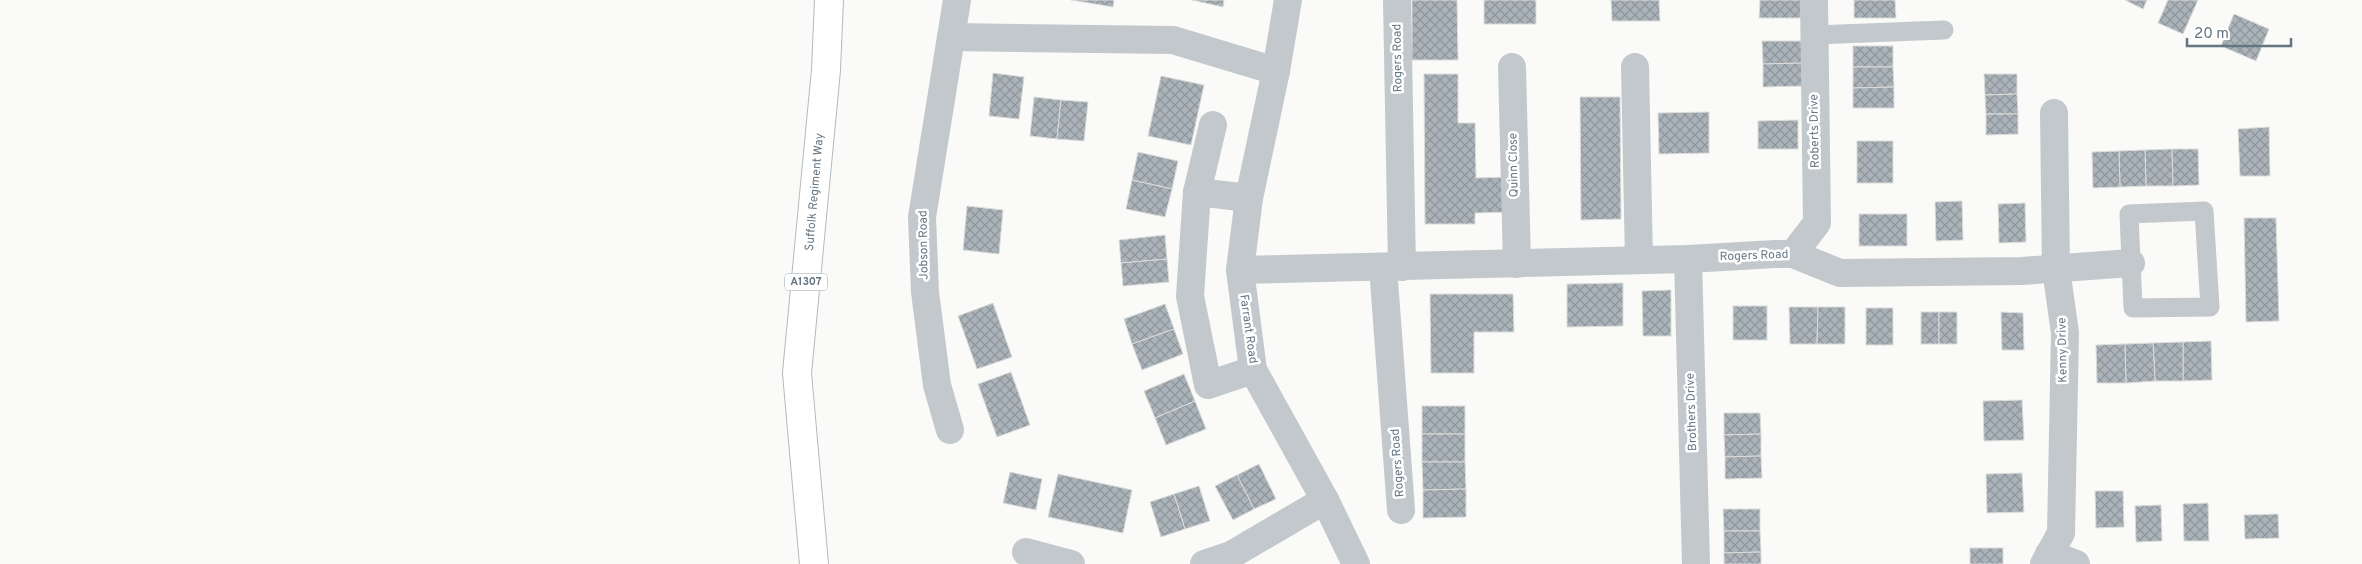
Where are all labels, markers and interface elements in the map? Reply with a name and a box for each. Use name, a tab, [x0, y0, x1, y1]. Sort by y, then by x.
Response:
scale bar	[2187, 15, 2291, 47]
street label: Rogers Road	[1389, 24, 1407, 92]
text: 20 m	[2194, 25, 2229, 44]
street label: Roberts Drive	[1806, 94, 1824, 168]
street label: Suffolk Regiment Way	[802, 132, 828, 252]
street label: Quinn Close	[1505, 133, 1523, 197]
street label: Jobson Road	[915, 210, 933, 280]
street label: Rogers Road	[1719, 247, 1789, 265]
road number: A1307	[785, 274, 827, 290]
street label: Farrant Road	[1235, 293, 1261, 365]
street label: Kenny Drive	[2054, 317, 2072, 383]
street label: Brothers Drive	[1683, 373, 1701, 451]
street label: Rogers Road	[1388, 428, 1408, 498]

